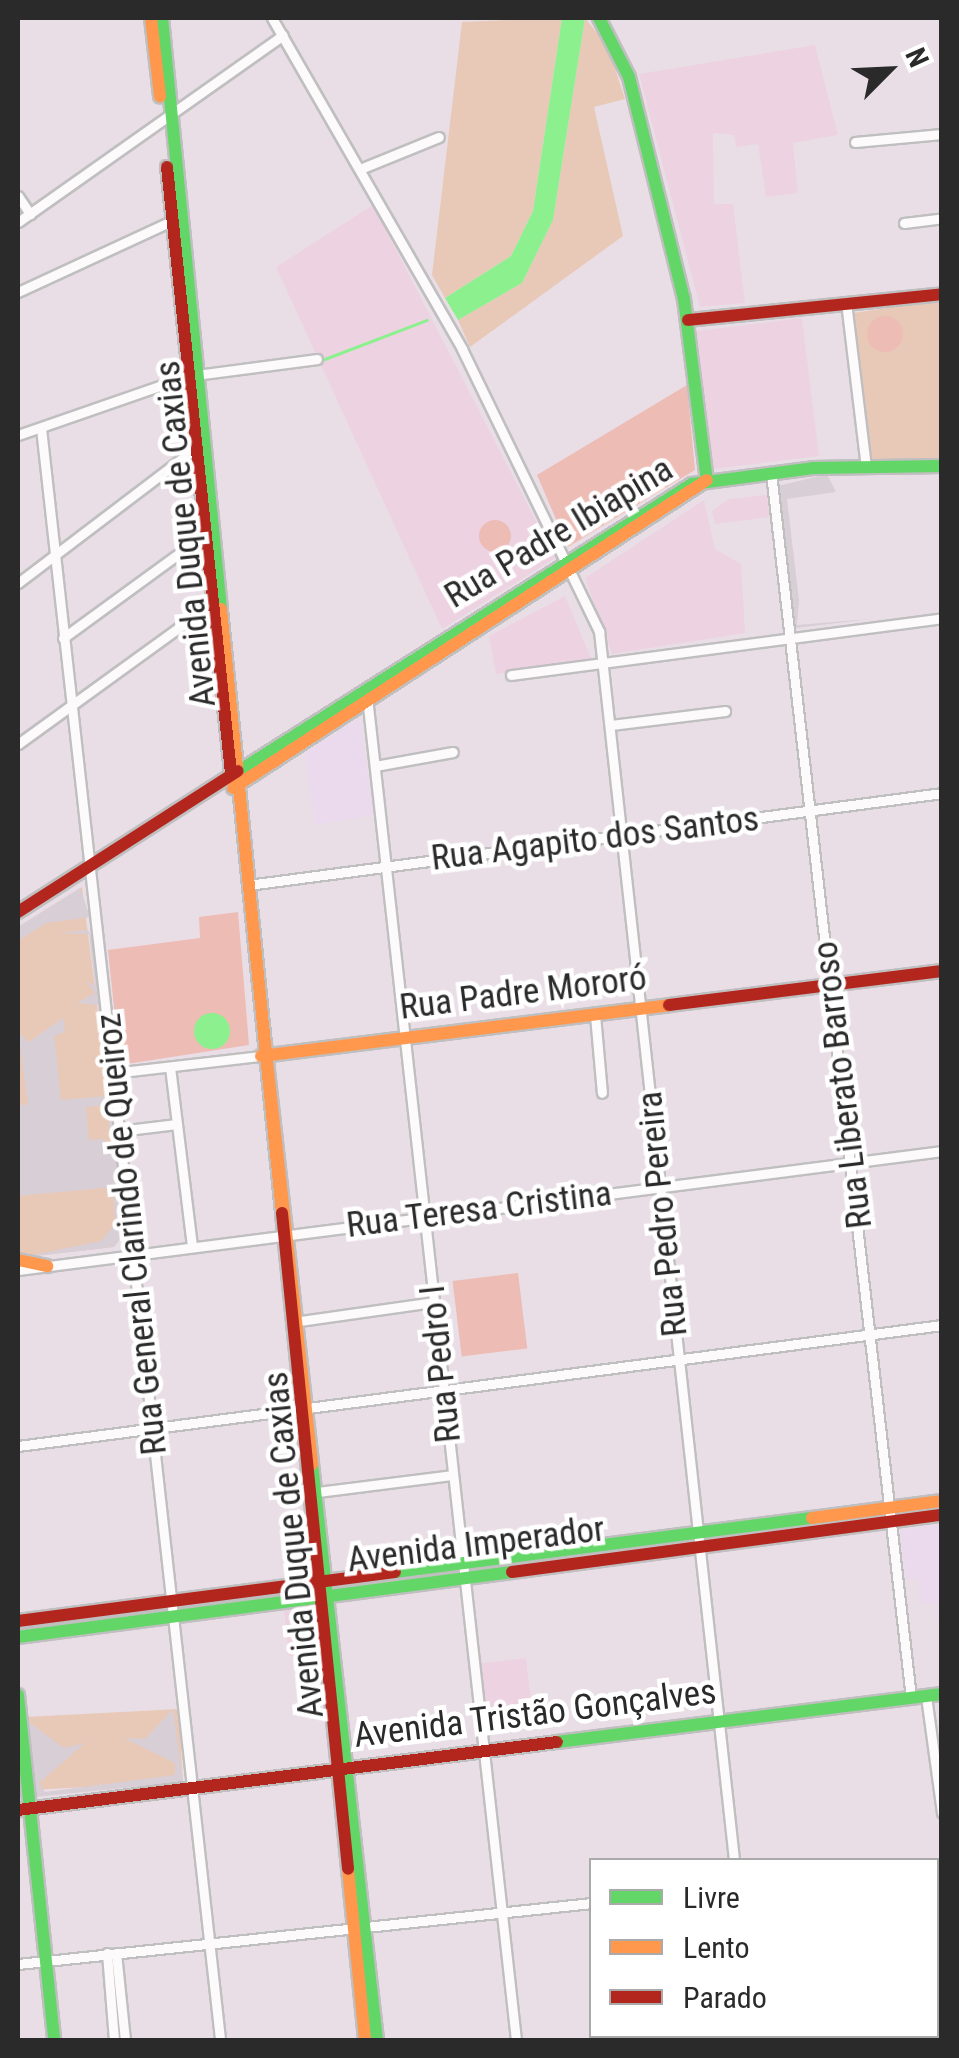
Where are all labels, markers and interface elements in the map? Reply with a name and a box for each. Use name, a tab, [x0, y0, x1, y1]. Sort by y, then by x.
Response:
north arrow	[839, 20, 939, 120]
text: N	[898, 43, 935, 72]
street label: Avenida Duque de Caxias	[147, 359, 225, 709]
street label: Rua Padre Ibiapina	[438, 449, 680, 617]
street label: Rua Agapito dos Santos	[429, 798, 761, 880]
street label: Rua Liberato Barroso	[805, 939, 881, 1231]
street label: Rua Padre Mororó	[397, 957, 649, 1029]
street label: Rua General Clarindo de Queiroz	[88, 1011, 176, 1457]
street label: Rua Pedro Pereira	[629, 1089, 697, 1339]
street label: Rua Teresa Cristina	[344, 1173, 614, 1247]
street label: Rua Pedro I	[412, 1283, 470, 1445]
street label: Avenida Duque de Caxias	[255, 1370, 333, 1720]
street label: Avenida Imperador	[345, 1508, 607, 1582]
street label: Avenida Tristão Gonçalves	[351, 1671, 719, 1757]
legend	[589, 1858, 939, 2038]
text: Livre	[683, 1880, 740, 1915]
text: Lento	[683, 1930, 750, 1965]
text: Parado	[683, 1980, 767, 2015]

